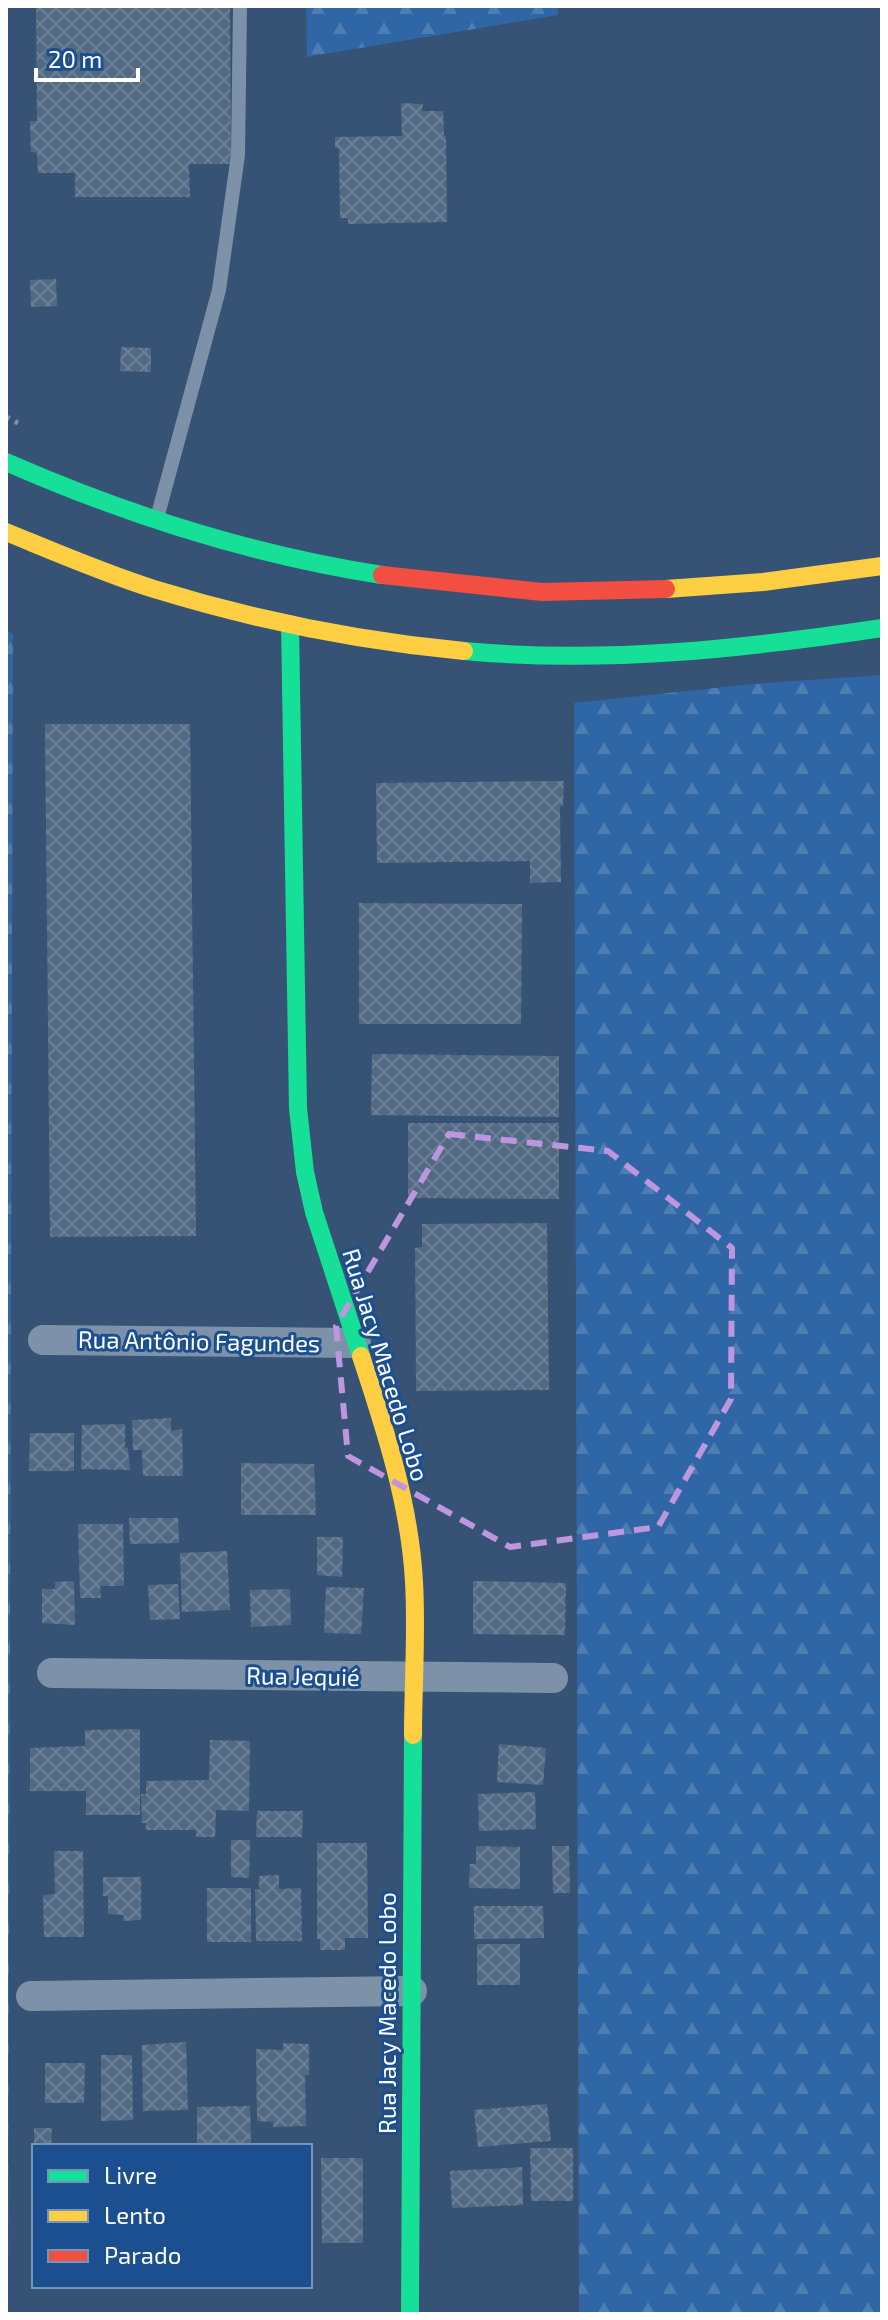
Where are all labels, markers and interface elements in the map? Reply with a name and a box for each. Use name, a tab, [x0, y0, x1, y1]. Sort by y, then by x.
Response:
scale bar	[36, 32, 138, 82]
text: 20 m	[48, 44, 102, 73]
street label: Rua Jacy Macedo Lobo	[337, 1245, 436, 1484]
street label: Rua Antônio Fagundes	[78, 1324, 320, 1357]
street label: Rua Jequié	[246, 1660, 360, 1691]
street label: Rua Jacy Macedo Lobo	[372, 1892, 401, 2134]
legend	[32, 2144, 312, 2288]
text: Livre	[104, 2160, 157, 2189]
text: Lento	[104, 2200, 166, 2229]
text: Parado	[104, 2240, 181, 2269]

